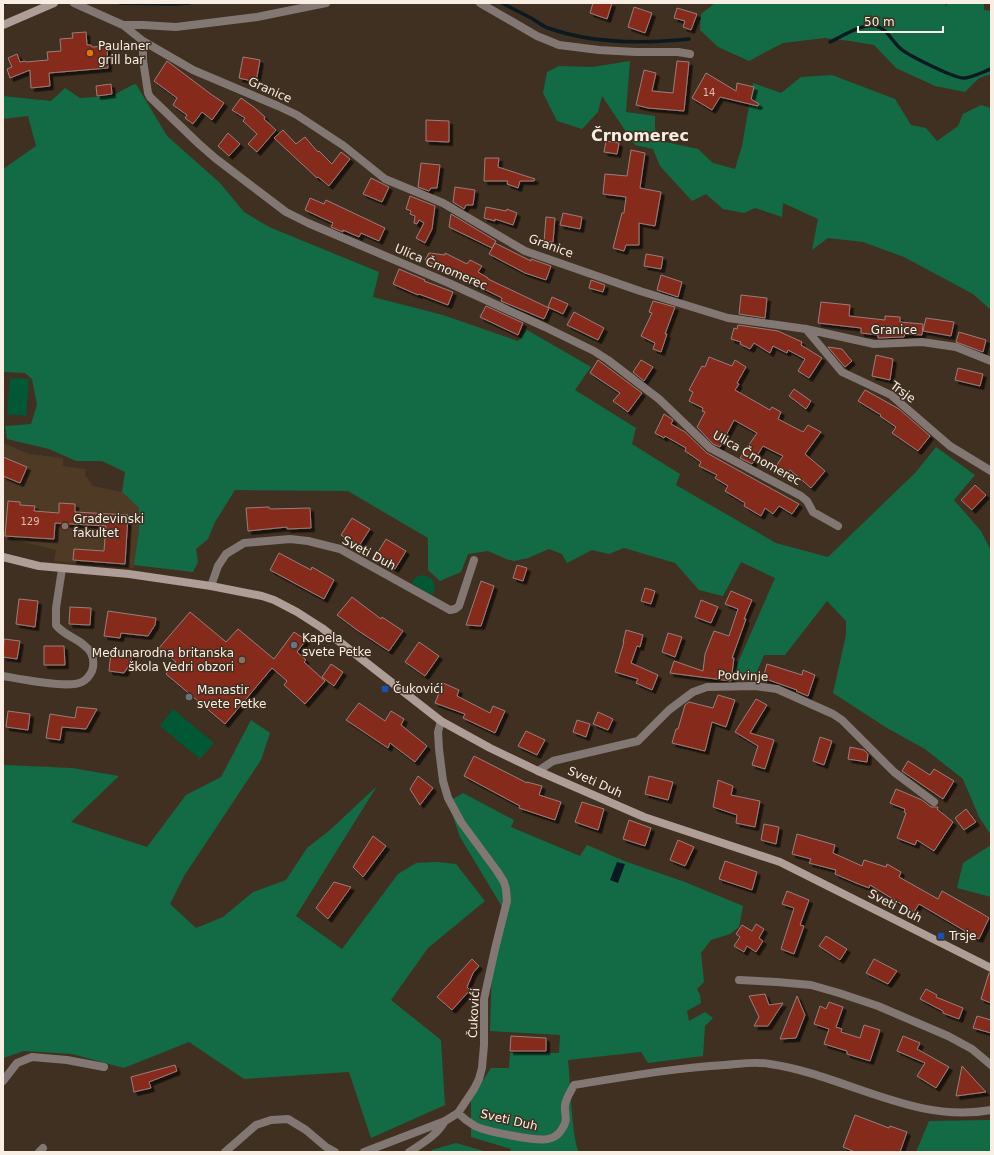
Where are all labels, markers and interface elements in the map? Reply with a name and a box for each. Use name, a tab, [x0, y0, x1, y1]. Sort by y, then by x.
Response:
scale bar	[858, 8, 943, 34]
text: 50 m	[864, 15, 895, 29]
place label: Paulaner grill bar	[98, 39, 150, 67]
marker: Paulaner grill bar	[85, 48, 95, 58]
street label: Granice	[246, 74, 294, 106]
house number: 14	[703, 87, 715, 98]
district label: Črnomerec	[591, 126, 689, 145]
street label: Granice	[527, 231, 575, 261]
street label: Ulica Črnomerec	[393, 240, 490, 293]
street label: Granice	[871, 323, 917, 337]
street label: Trsje	[887, 378, 918, 406]
street label: Ulica Črnomerec	[710, 427, 804, 488]
place label: Građevinski fakultet	[73, 512, 144, 540]
house number: 129	[20, 516, 40, 527]
marker: Građevinski fakultet	[60, 521, 70, 531]
street label: Sveti Duh	[340, 533, 398, 573]
place label: Kapela svete Petke	[302, 631, 371, 659]
marker: Kapela svete Petke	[289, 640, 299, 650]
place label: Međunarodna britanska škola Vedri obzori	[92, 646, 234, 674]
marker: Međunarodna britanska škola Vedri obzori	[237, 655, 247, 665]
street label: Podvinje	[718, 668, 768, 684]
place label: Čukovići	[393, 681, 443, 696]
place label: Manastir svete Petke	[197, 683, 266, 711]
marker: Čukovići	[380, 684, 390, 694]
marker: Manastir svete Petke	[184, 692, 194, 702]
street label: Sveti Duh	[565, 764, 625, 800]
street label: Sveti Duh	[866, 887, 924, 925]
place label: Trsje	[948, 929, 976, 943]
marker: Trsje	[936, 931, 946, 941]
street label: Čukovići	[465, 988, 482, 1038]
street label: Sveti Duh	[479, 1107, 539, 1133]

